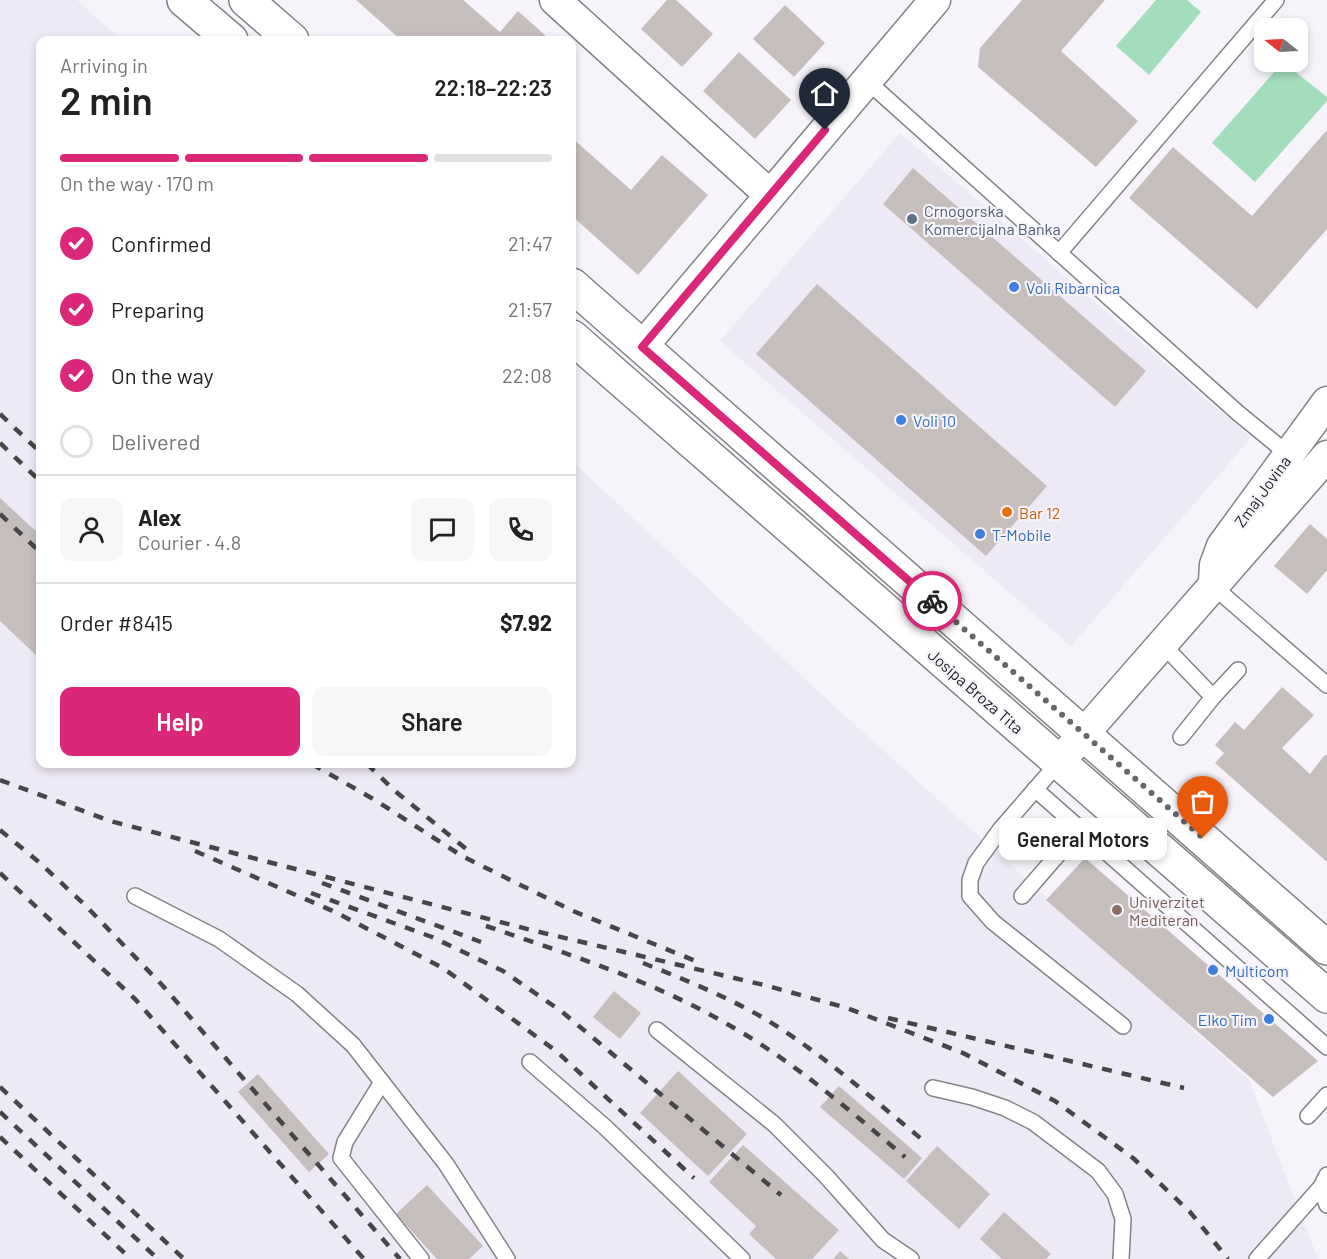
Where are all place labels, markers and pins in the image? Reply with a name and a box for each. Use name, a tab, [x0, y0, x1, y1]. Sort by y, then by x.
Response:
pin	[799, 68, 850, 130]
place label: Crnogorska Komercijalna Banka	[924, 201, 1061, 238]
marker: Crnogorska Komercijalna Banka	[905, 212, 919, 226]
place label: Voli Ribarnica	[1026, 278, 1120, 297]
marker: Voli Ribarnica	[1007, 280, 1021, 294]
place label: Voli 10	[913, 411, 956, 430]
marker: Voli 10	[894, 413, 908, 427]
place label: Bar 12	[1019, 503, 1060, 522]
marker: Bar 12	[1000, 505, 1014, 519]
place label: T-Mobile	[992, 525, 1051, 544]
marker: T-Mobile	[973, 527, 987, 541]
pin	[1177, 776, 1228, 838]
callout: General Motors	[999, 817, 1167, 859]
place label: Univerzitet Mediteran	[1129, 892, 1205, 929]
marker: Univerzitet Mediteran	[1110, 903, 1124, 917]
place label: Multicom	[1225, 961, 1289, 980]
marker: Multicom	[1206, 963, 1220, 977]
place label: Elko Tim	[1198, 1010, 1257, 1029]
marker: Elko Tim	[1262, 1012, 1276, 1026]

